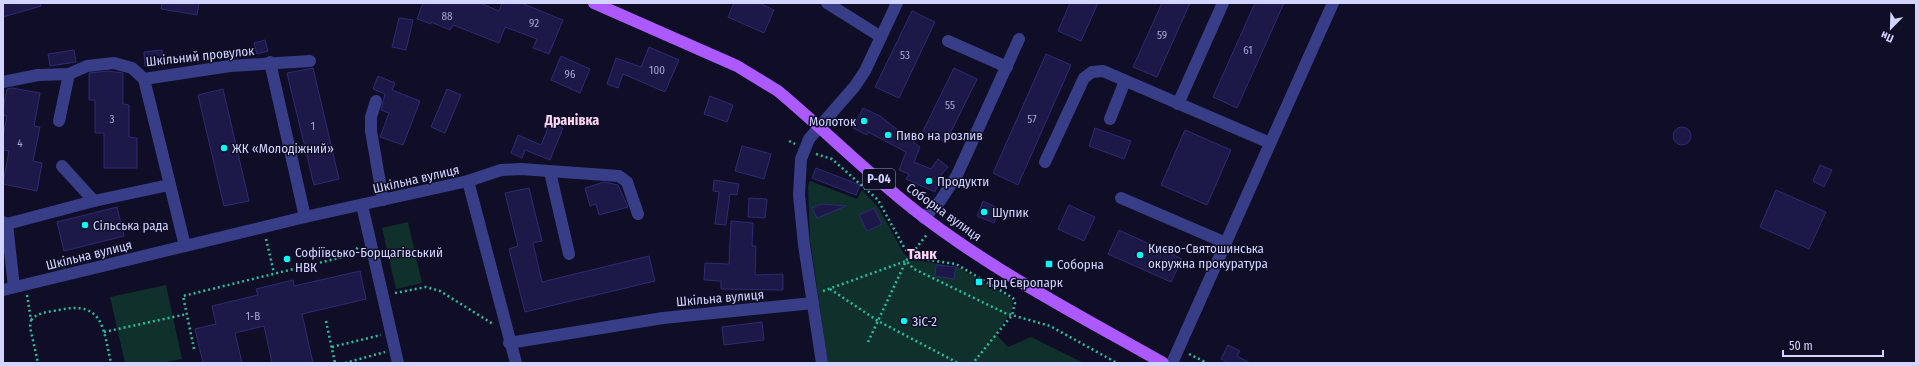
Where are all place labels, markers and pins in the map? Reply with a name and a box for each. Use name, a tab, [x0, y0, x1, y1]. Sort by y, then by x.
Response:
place label: Молоток	[809, 114, 856, 129]
marker: Молоток	[859, 116, 869, 126]
place label: Пиво на розлив	[896, 128, 983, 143]
marker: Пиво на розлив	[883, 130, 893, 140]
place label: ЖК «Молодіжний»	[232, 141, 334, 156]
marker: ЖК «Молодіжний»	[219, 143, 229, 153]
place label: Продукти	[937, 174, 989, 189]
marker: Продукти	[924, 176, 934, 186]
place label: Шупик	[992, 205, 1028, 220]
marker: Шупик	[979, 207, 989, 217]
place label: Сільська рада	[93, 218, 169, 233]
marker: Сільська рада	[80, 220, 90, 230]
place label: Києво-Святошинська окружна прокуратура	[1148, 241, 1268, 271]
place label: Софіївсько-Борщагівський НВК	[295, 245, 443, 275]
marker: Києво-Святошинська окружна прокуратура	[1135, 250, 1145, 260]
marker: Софіївсько-Борщагівський НВК	[282, 254, 292, 264]
place label: Соборна	[1057, 257, 1104, 272]
marker: Соборна	[1044, 259, 1054, 269]
place label: Трц Європарк	[987, 275, 1063, 290]
marker: Трц Європарк	[974, 277, 984, 287]
place label: ЗіС-2	[912, 314, 937, 329]
marker: ЗіС-2	[899, 316, 909, 326]

